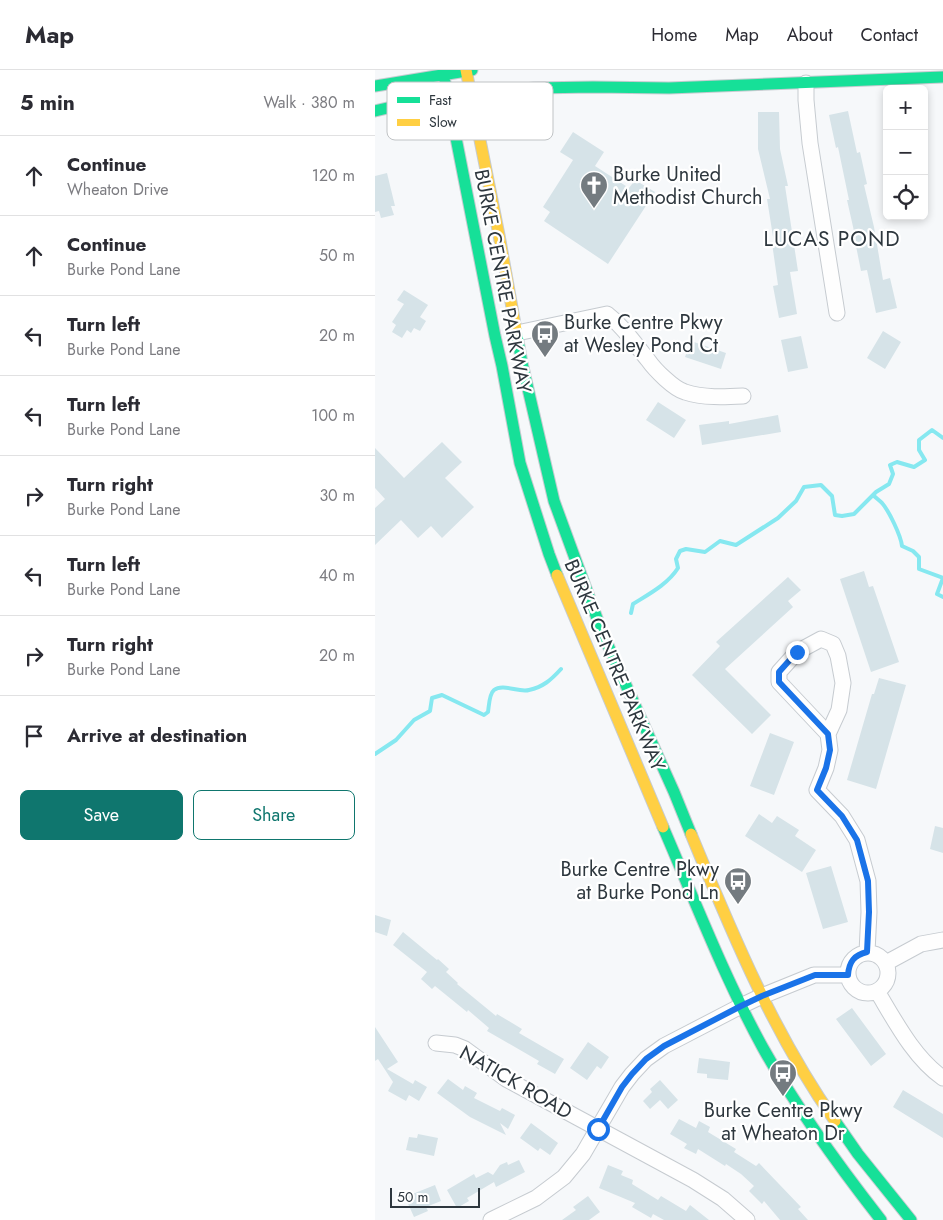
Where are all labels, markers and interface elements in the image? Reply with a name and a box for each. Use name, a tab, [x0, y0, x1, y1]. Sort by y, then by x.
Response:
text: Map	[25, 17, 74, 52]
text: Home	[651, 22, 697, 48]
text: Map	[725, 22, 759, 48]
text: About	[787, 22, 832, 48]
text: Contact	[860, 22, 918, 48]
legend	[387, 82, 553, 140]
map controls	[883, 85, 928, 220]
button: +	[883, 85, 928, 130]
text: 5 min	[20, 88, 75, 118]
text: Fast	[429, 90, 452, 110]
text: Walk · 380 m	[264, 91, 355, 114]
text: Slow	[429, 112, 457, 132]
button: −	[883, 130, 928, 175]
text: Continue	[67, 151, 146, 178]
place label: Burke United Methodist Church	[613, 160, 763, 212]
icon: ahead	[20, 162, 48, 190]
text: 120 m	[312, 164, 355, 187]
street label: BURKE CENTRE PARKWAY	[467, 167, 539, 396]
church icon: Burke United Methodist Church	[579, 170, 609, 209]
button: locate	[883, 175, 928, 220]
text: Wheaton Drive	[67, 178, 169, 201]
district label: LUCAS POND	[764, 224, 901, 254]
text: Continue	[67, 231, 146, 258]
icon: ahead	[20, 242, 48, 270]
text: 50 m	[319, 244, 355, 267]
text: Burke Pond Lane	[67, 258, 181, 281]
place label: Burke Centre Pkwy at Wesley Pond Ct	[564, 308, 723, 360]
text: Turn left	[67, 311, 140, 338]
bus stop icon: Burke Centre Pkwy at Wesley Pond Ct	[530, 319, 560, 358]
icon: left	[20, 322, 48, 350]
text: 20 m	[319, 324, 355, 347]
text: Burke Pond Lane	[67, 338, 181, 361]
text: Turn left	[67, 391, 140, 418]
icon: left	[20, 402, 48, 430]
text: 100 m	[311, 404, 355, 427]
text: Burke Pond Lane	[67, 418, 181, 441]
text: Turn right	[67, 471, 153, 498]
icon: right	[20, 482, 48, 510]
text: 30 m	[319, 484, 355, 507]
text: Burke Pond Lane	[67, 498, 181, 521]
text: Turn left	[67, 551, 140, 578]
street label: BURKE CENTRE PARKWAY	[557, 555, 673, 776]
icon: left	[20, 562, 48, 590]
text: 40 m	[319, 564, 355, 587]
text: Burke Pond Lane	[67, 578, 181, 601]
text: Turn right	[67, 631, 153, 658]
route end	[786, 641, 809, 664]
icon: right	[20, 642, 48, 670]
text: 20 m	[319, 644, 355, 667]
text: Burke Pond Lane	[67, 658, 181, 681]
icon: arrive	[20, 722, 48, 750]
text: Arrive at destination	[67, 722, 247, 749]
button: Save	[20, 790, 183, 840]
button: Share	[193, 790, 355, 840]
place label: Burke Centre Pkwy at Burke Pond Ln	[560, 855, 719, 907]
bus stop icon: Burke Centre Pkwy at Burke Pond Ln	[723, 866, 753, 905]
street label: NATICK ROAD	[454, 1038, 577, 1126]
bus stop icon: Burke Centre Pkwy at Wheaton Dr	[768, 1058, 798, 1097]
place label: Burke Centre Pkwy at Wheaton Dr	[704, 1096, 862, 1148]
route start	[587, 1118, 610, 1141]
scale bar	[390, 1185, 480, 1208]
text: 50 m	[397, 1187, 428, 1207]

